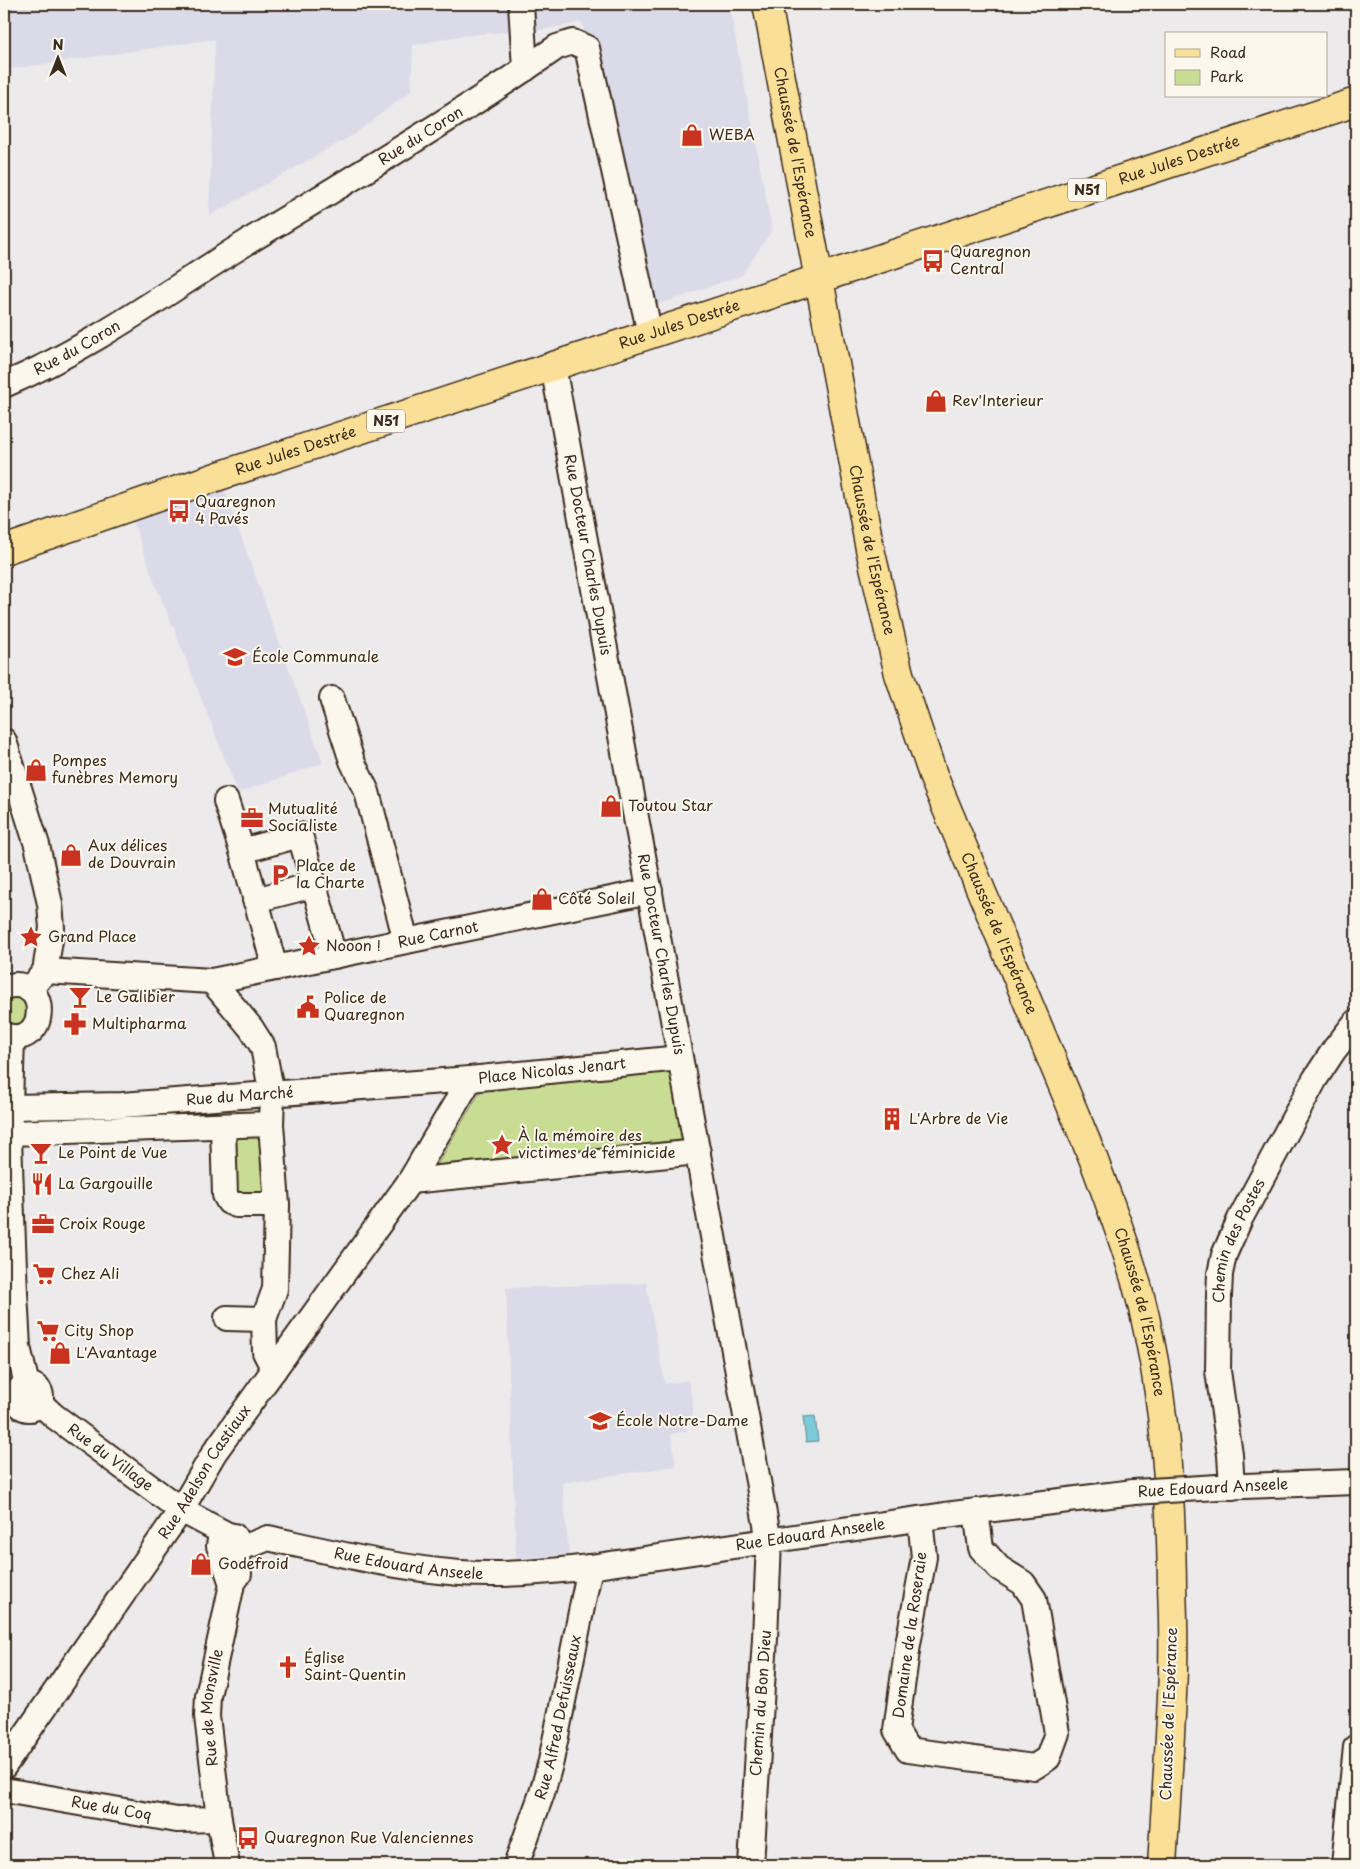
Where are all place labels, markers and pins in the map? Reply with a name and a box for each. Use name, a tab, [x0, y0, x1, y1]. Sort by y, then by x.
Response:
shop icon: WEBA	[679, 122, 705, 148]
place label: WEBA	[709, 122, 755, 145]
place label: Quaregnon Central	[950, 239, 1031, 279]
bus stop icon: Quaregnon Central	[920, 248, 946, 274]
shop icon: Rev'Interieur	[923, 388, 949, 414]
place label: Rev'Interieur	[952, 388, 1043, 411]
place label: Quaregnon 4 Pavés	[195, 489, 276, 529]
bus stop icon: Quaregnon 4 Pavés	[166, 498, 192, 524]
school or university icon: École Communale	[222, 644, 248, 670]
place label: École Communale	[252, 644, 379, 667]
place label: Pompes funèbres Memory	[52, 748, 178, 788]
shop icon: Pompes funèbres Memory	[23, 757, 49, 783]
shop icon: Toutou Star	[598, 793, 624, 819]
place label: Toutou Star	[628, 793, 713, 816]
place label: Mutualité Socialiste	[268, 796, 338, 836]
office icon: Mutualité Socialiste	[239, 805, 265, 831]
place label: Aux délices de Douvrain	[88, 833, 176, 873]
shop icon: Aux délices de Douvrain	[58, 842, 84, 868]
place label: Place de la Charte	[296, 853, 365, 893]
parking icon: Place de la Charte	[267, 862, 293, 888]
shop icon: Côté Soleil	[529, 886, 555, 912]
place label: Côté Soleil	[558, 886, 635, 909]
place icon: Grand Place	[18, 924, 44, 950]
place label: Grand Place	[48, 924, 137, 947]
place icon: Nooon !	[296, 933, 322, 959]
place label: Nooon !	[326, 933, 381, 956]
bar icon: Le Galibier	[67, 984, 93, 1010]
place label: Le Galibier	[96, 984, 175, 1007]
place label: Police de Quaregnon	[324, 985, 405, 1025]
public building icon: Police de Quaregnon	[295, 994, 321, 1020]
pharmacy icon: Multipharma	[62, 1011, 88, 1037]
place label: Multipharma	[92, 1011, 187, 1034]
building icon: L'Arbre de Vie	[879, 1106, 905, 1132]
place label: L'Arbre de Vie	[909, 1106, 1008, 1129]
place label: À la mémoire des victimes de féminicide	[518, 1123, 676, 1163]
place icon: À la mémoire des victimes de féminicide	[489, 1132, 515, 1158]
bar icon: Le Point de Vue	[28, 1140, 54, 1166]
place label: Le Point de Vue	[58, 1140, 168, 1163]
restaurant icon: La Gargouille	[29, 1171, 55, 1197]
place label: La Gargouille	[58, 1171, 153, 1194]
office icon: Croix Rouge	[30, 1211, 56, 1237]
place label: Croix Rouge	[59, 1211, 146, 1234]
supermarket icon: Chez Ali	[31, 1261, 57, 1287]
place label: Chez Ali	[61, 1261, 119, 1284]
supermarket icon: City Shop	[35, 1318, 61, 1344]
place label: City Shop	[64, 1318, 134, 1341]
shop icon: L'Avantage	[47, 1340, 73, 1366]
place label: L'Avantage	[76, 1340, 157, 1363]
school or university icon: École Notre-Dame	[587, 1408, 613, 1434]
place label: École Notre-Dame	[616, 1408, 748, 1431]
shop icon: Godefroid	[188, 1551, 214, 1577]
place label: Godefroid	[218, 1551, 289, 1574]
place label: Église Saint-Quentin	[304, 1645, 406, 1685]
church icon: Église Saint-Quentin	[275, 1654, 301, 1680]
bus stop icon: Quaregnon Rue Valenciennes	[235, 1825, 261, 1851]
place label: Quaregnon Rue Valenciennes	[264, 1825, 474, 1848]

